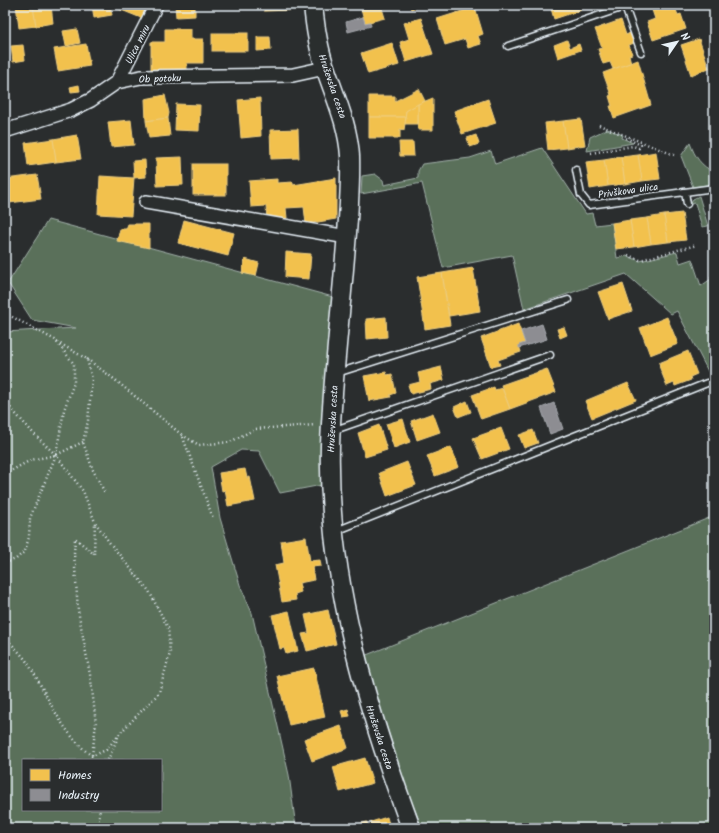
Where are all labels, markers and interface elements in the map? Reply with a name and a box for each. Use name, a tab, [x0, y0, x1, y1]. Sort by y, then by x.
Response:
street label: Ulica miru	[121, 22, 155, 67]
north arrow	[657, 22, 697, 62]
text: N	[675, 29, 694, 45]
street label: Hruševska cesta	[314, 52, 351, 121]
street label: Ob potoku	[138, 70, 182, 88]
street label: Privškova ulica	[597, 179, 660, 203]
street label: Hruševska cesta	[323, 385, 343, 453]
street label: Hruševska cesta	[361, 703, 397, 772]
legend	[22, 759, 162, 811]
text: Homes	[58, 766, 92, 785]
text: Industry	[58, 786, 100, 805]

